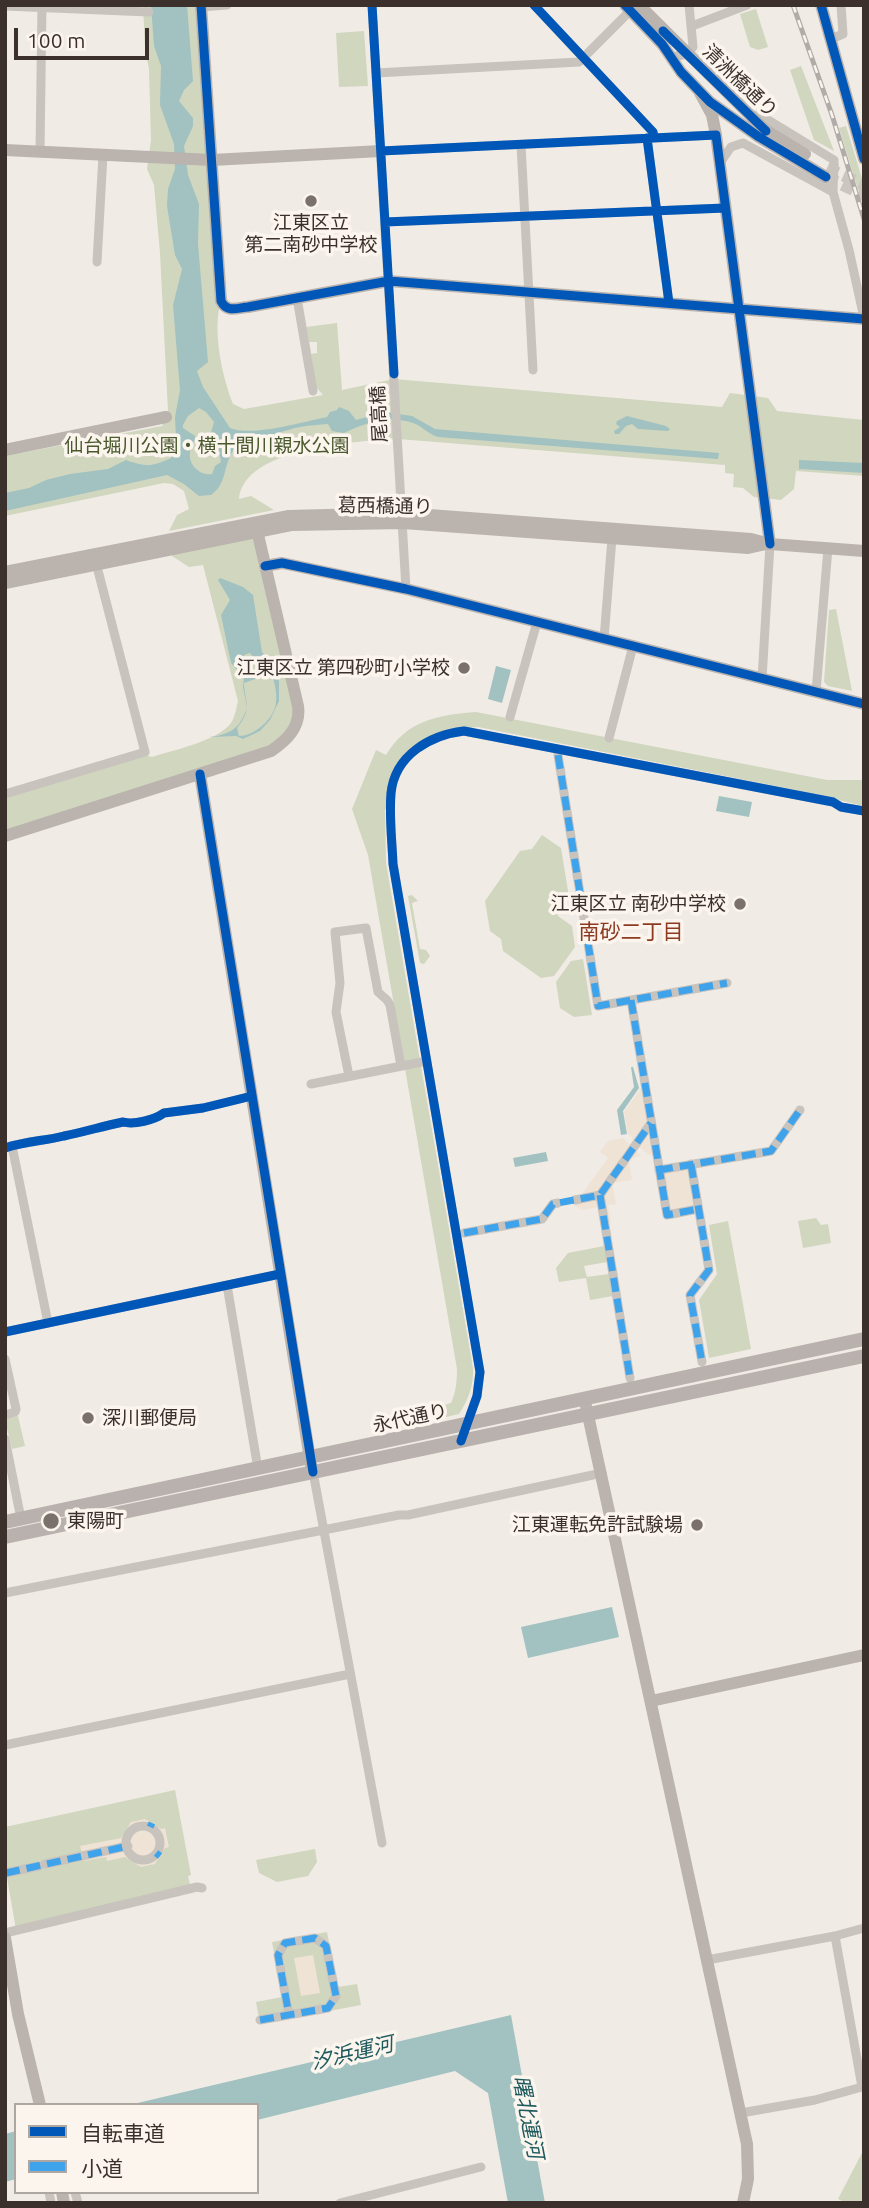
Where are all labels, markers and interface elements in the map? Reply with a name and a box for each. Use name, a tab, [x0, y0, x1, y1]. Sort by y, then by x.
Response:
scale bar	[18, 14, 152, 58]
text: 100 m	[27, 28, 85, 52]
street label: 清洲橋通り	[698, 40, 782, 122]
marker: 江東区立 第二南砂中学校	[303, 193, 319, 209]
place label: 江東区立 第二南砂中学校	[245, 212, 377, 256]
street label: 尾高橋	[366, 385, 392, 443]
park label: 仙台堀川公園・横十間川親水公園	[65, 435, 349, 457]
street label: 葛西橋通り	[337, 494, 433, 518]
place label: 江東区立 第四砂町小学校	[237, 657, 450, 679]
marker: 江東区立 第四砂町小学校	[456, 660, 472, 676]
place label: 江東区立 南砂中学校	[551, 893, 726, 915]
marker: 江東区立 南砂中学校	[732, 896, 748, 912]
district label: 南砂二丁目	[579, 919, 683, 945]
street label: 永代通り	[370, 1399, 450, 1437]
place label: 深川郵便局	[102, 1407, 197, 1429]
marker: 深川郵便局	[80, 1410, 96, 1426]
place label: 東陽町	[67, 1510, 124, 1532]
marker: 東陽町	[41, 1511, 61, 1531]
place label: 江東運転免許試験場	[512, 1514, 683, 1536]
marker: 江東運転免許試験場	[689, 1517, 705, 1533]
water label: 汐浜運河	[308, 2031, 396, 2075]
water label: 曙北運河	[508, 2073, 548, 2161]
legend	[14, 2103, 259, 2194]
text: 自転車道	[81, 2121, 165, 2145]
text: 小道	[81, 2156, 123, 2180]

